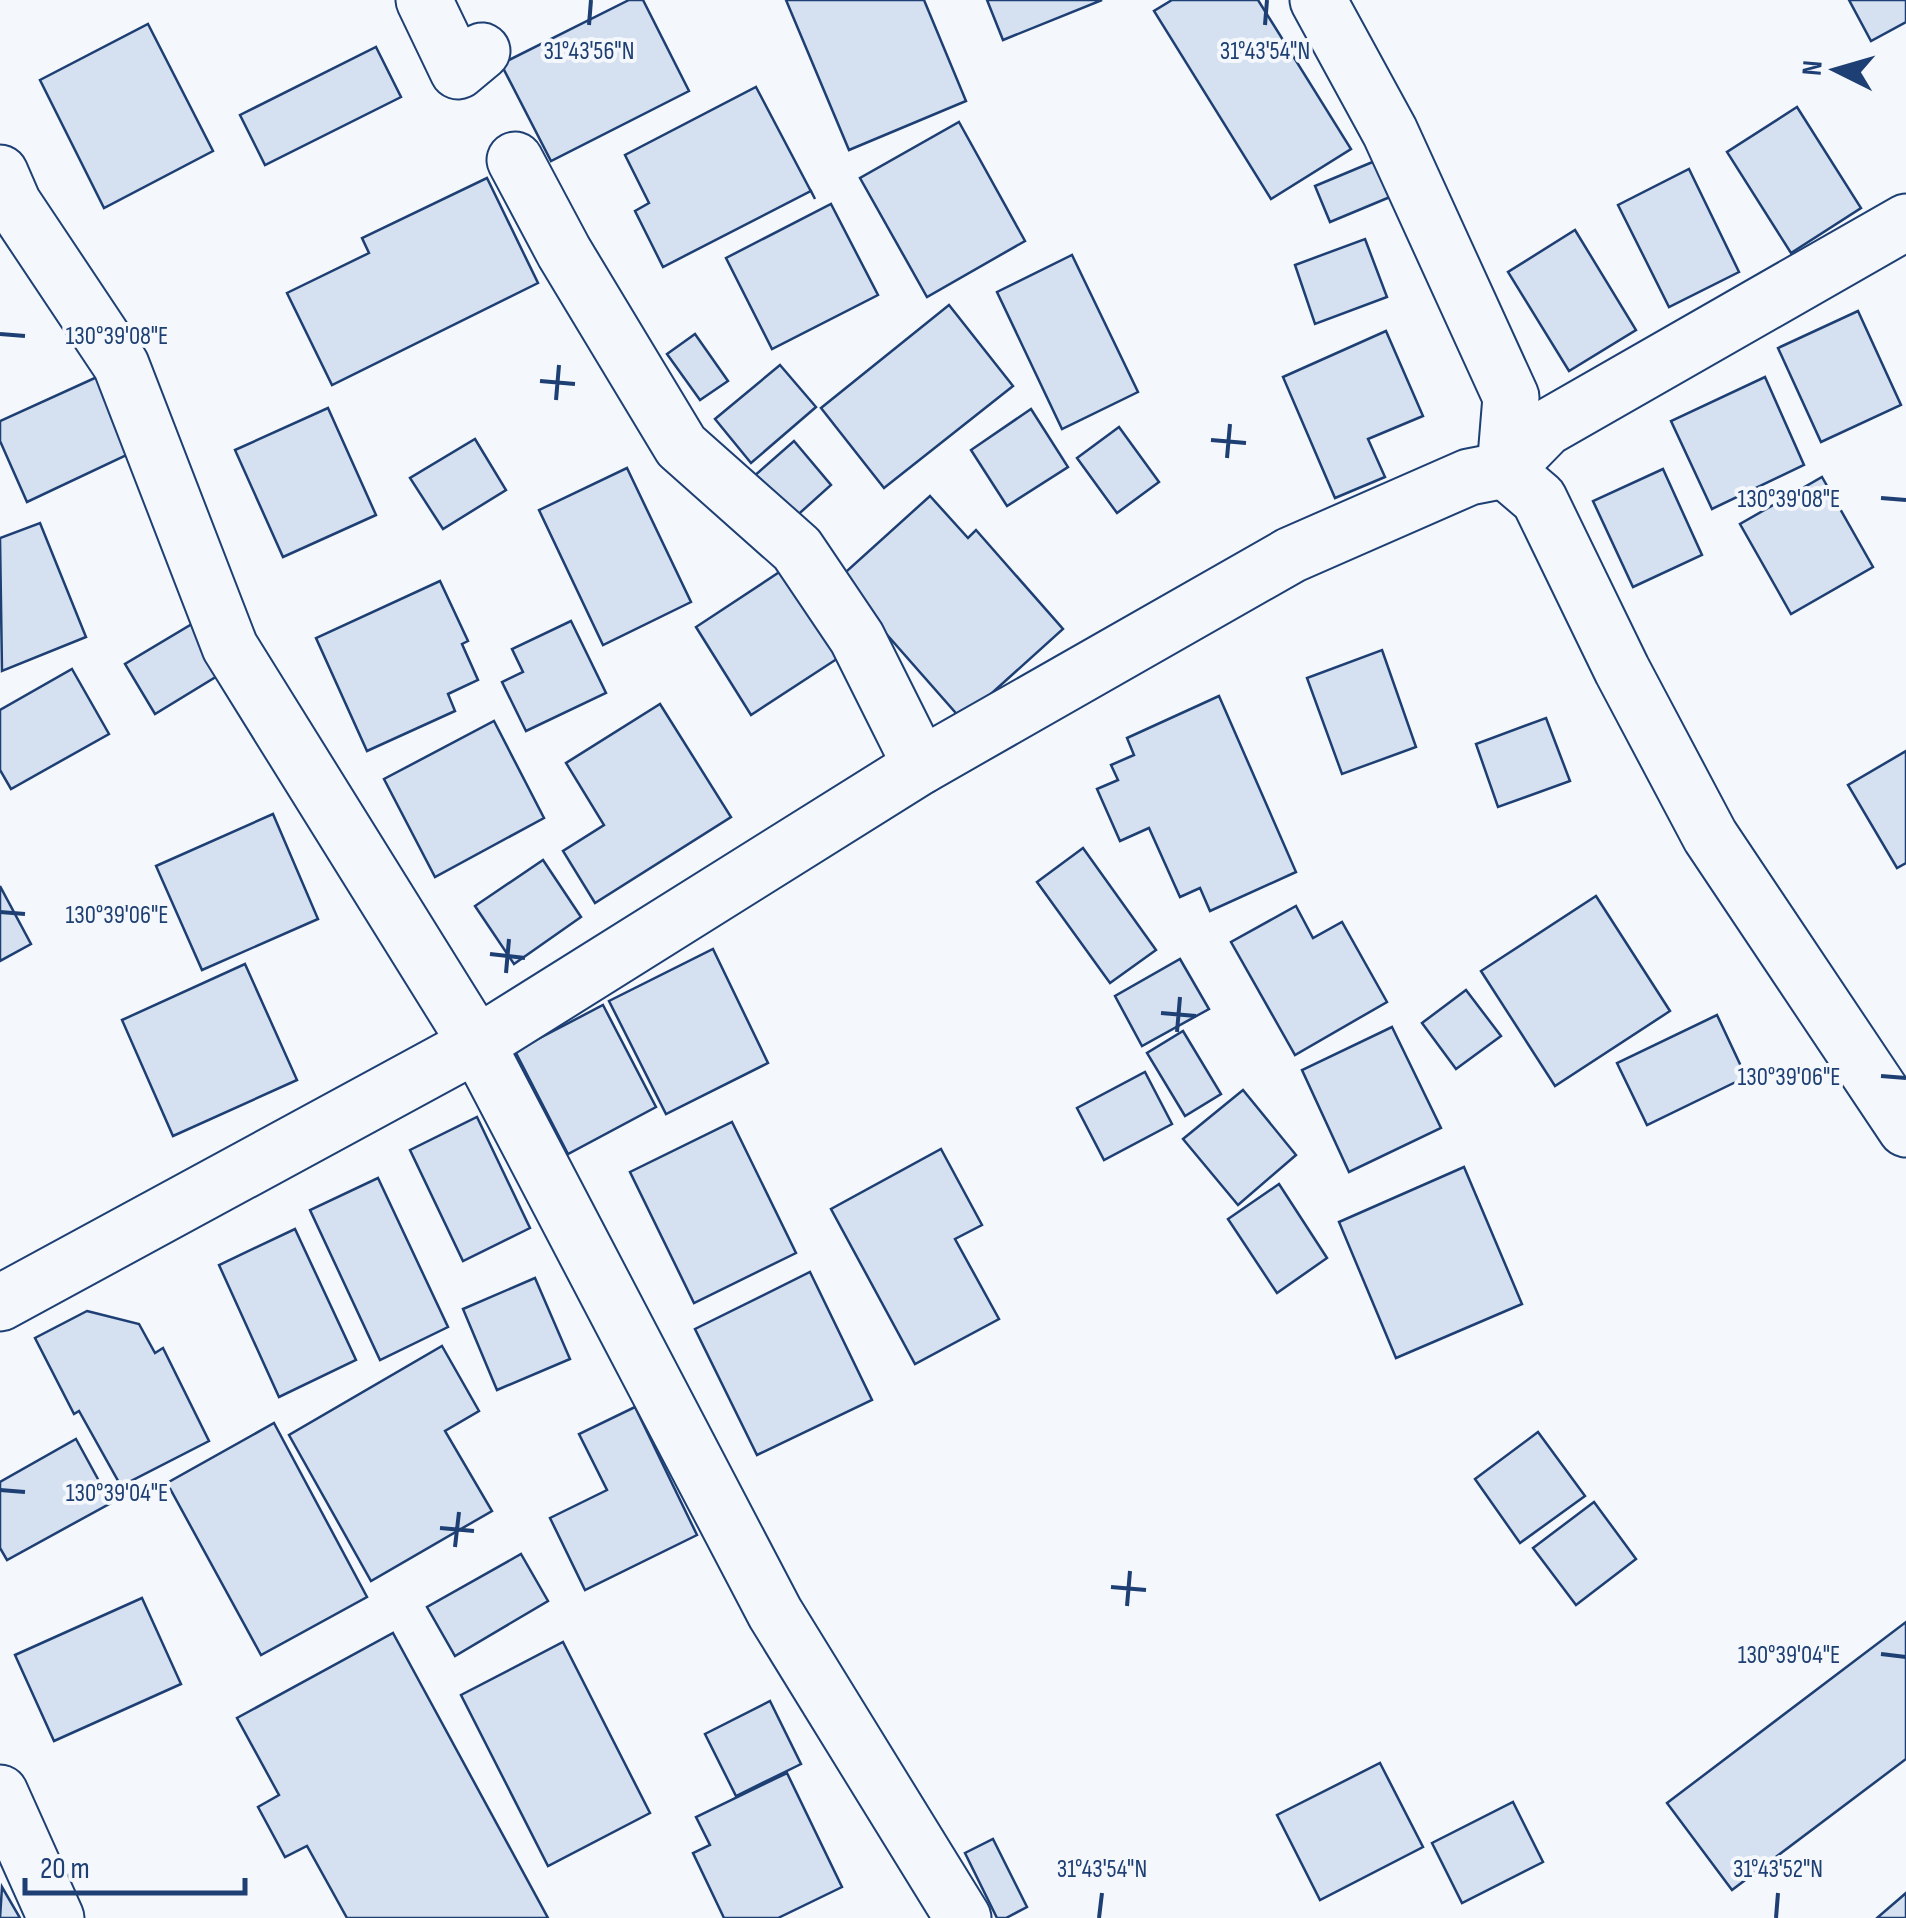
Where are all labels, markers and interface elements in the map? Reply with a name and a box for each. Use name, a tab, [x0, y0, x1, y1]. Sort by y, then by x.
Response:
north arrow	[1786, 20, 1886, 120]
text: 31°43'56"N	[544, 36, 634, 67]
text: 31°43'54"N	[1220, 36, 1310, 67]
text: N	[1796, 59, 1830, 77]
text: 130°39'08"E	[66, 321, 168, 352]
text: 130°39'08"E	[1738, 484, 1840, 515]
text: 130°39'06"E	[65, 900, 169, 931]
text: 130°39'06"E	[1737, 1062, 1841, 1093]
text: 130°39'04"E	[66, 1478, 168, 1509]
text: 130°39'04"E	[1738, 1640, 1840, 1671]
scale bar	[25, 1833, 245, 1895]
text: 20 m	[40, 1851, 90, 1887]
text: 31°43'54"N	[1057, 1854, 1147, 1885]
text: 31°43'52"N	[1733, 1854, 1823, 1885]

